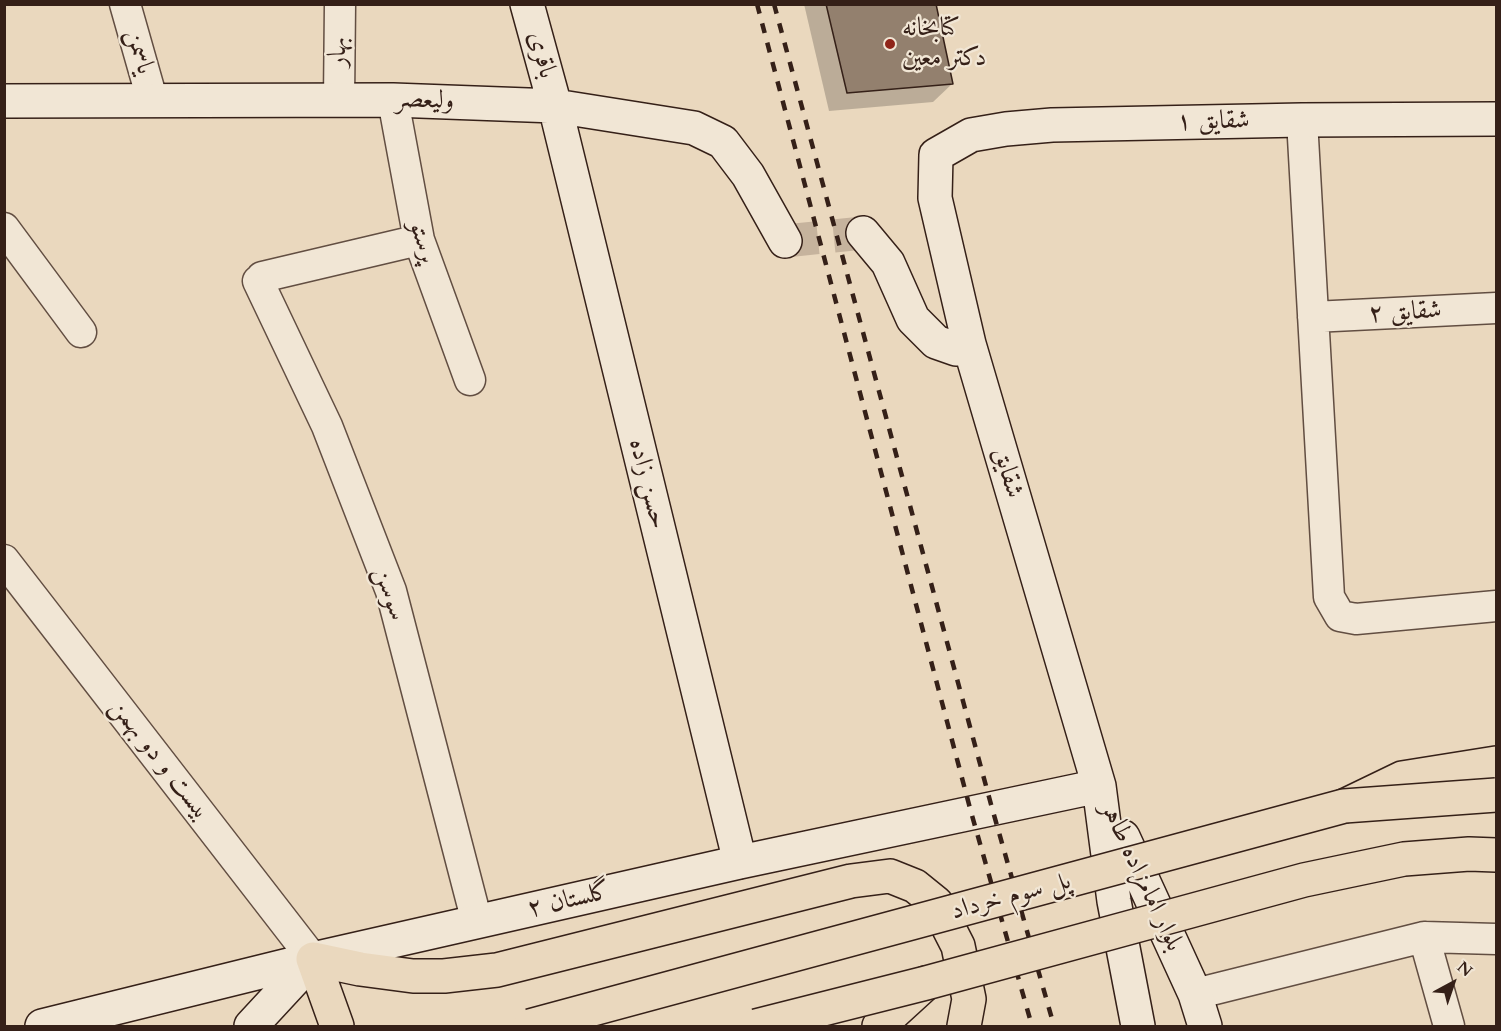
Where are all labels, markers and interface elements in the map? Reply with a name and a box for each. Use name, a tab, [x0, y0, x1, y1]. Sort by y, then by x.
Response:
place label: کتابخانه دکتر معین	[902, 13, 986, 74]
street label: یاسمن	[118, 26, 160, 78]
street label: باقری	[520, 28, 562, 82]
street label: بهار	[323, 37, 355, 67]
marker: کتابخانه دکتر معین	[883, 37, 897, 51]
street label: ولیعصر	[395, 84, 455, 118]
street label: ۱ شقایق	[1176, 106, 1250, 138]
street label: پرستو	[401, 217, 443, 267]
street label: شقایق ۲	[1368, 295, 1442, 331]
street label: حسن زاده	[621, 436, 673, 532]
street label: شقایق	[985, 444, 1029, 502]
street label: سوسن	[366, 563, 412, 625]
street label: بیست و دو بهمن	[102, 693, 216, 827]
street label: بلوار امامزاده طاهر	[1093, 797, 1189, 957]
street label: پل سوم خرداد	[948, 866, 1074, 928]
street label: گلستان ۲	[524, 876, 614, 926]
north arrow	[1423, 953, 1483, 1013]
text: N	[1452, 956, 1477, 982]

